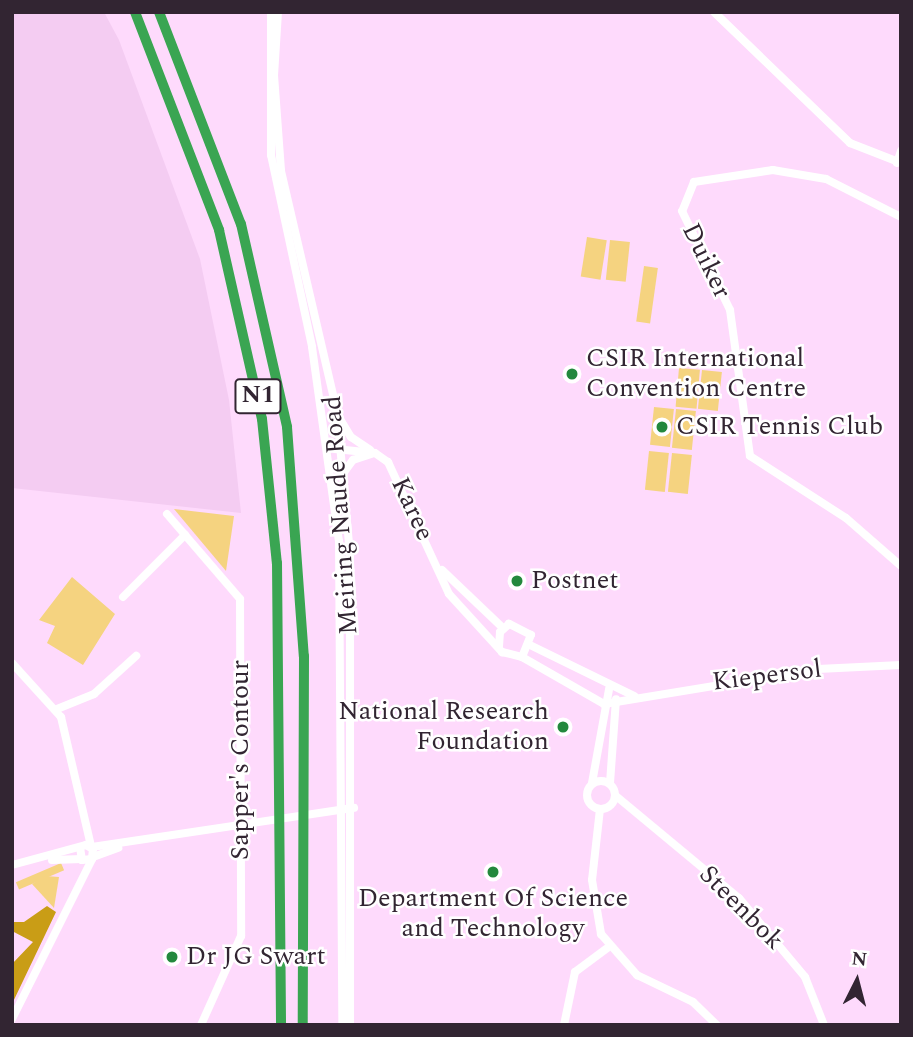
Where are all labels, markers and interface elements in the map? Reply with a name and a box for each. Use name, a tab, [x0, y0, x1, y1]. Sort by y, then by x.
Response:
street label: Duiker	[674, 218, 738, 304]
place label: CSIR International Convention Centre	[586, 343, 806, 404]
marker: CSIR International Convention Centre	[564, 366, 580, 382]
road number: N1	[233, 376, 282, 416]
street label: Meiring Naude Road	[317, 394, 365, 636]
place label: CSIR Tennis Club	[676, 411, 883, 443]
marker: CSIR Tennis Club	[654, 419, 670, 435]
street label: Karee	[384, 472, 440, 546]
place label: Postnet	[531, 565, 618, 597]
marker: Postnet	[509, 573, 525, 589]
street label: Kiepersol	[711, 654, 823, 698]
street label: Sapper's Contour	[225, 660, 257, 860]
place label: National Research Foundation	[338, 696, 549, 758]
marker: National Research Foundation	[555, 719, 571, 735]
street label: Steenbok	[692, 859, 790, 957]
marker: Department Of Science and Technology	[485, 864, 501, 880]
place label: Department Of Science and Technology	[358, 883, 628, 944]
place label: Dr JG Swart	[186, 941, 326, 973]
text: N	[850, 944, 868, 975]
north arrow	[822, 946, 892, 1016]
marker: Dr JG Swart	[164, 949, 180, 965]

